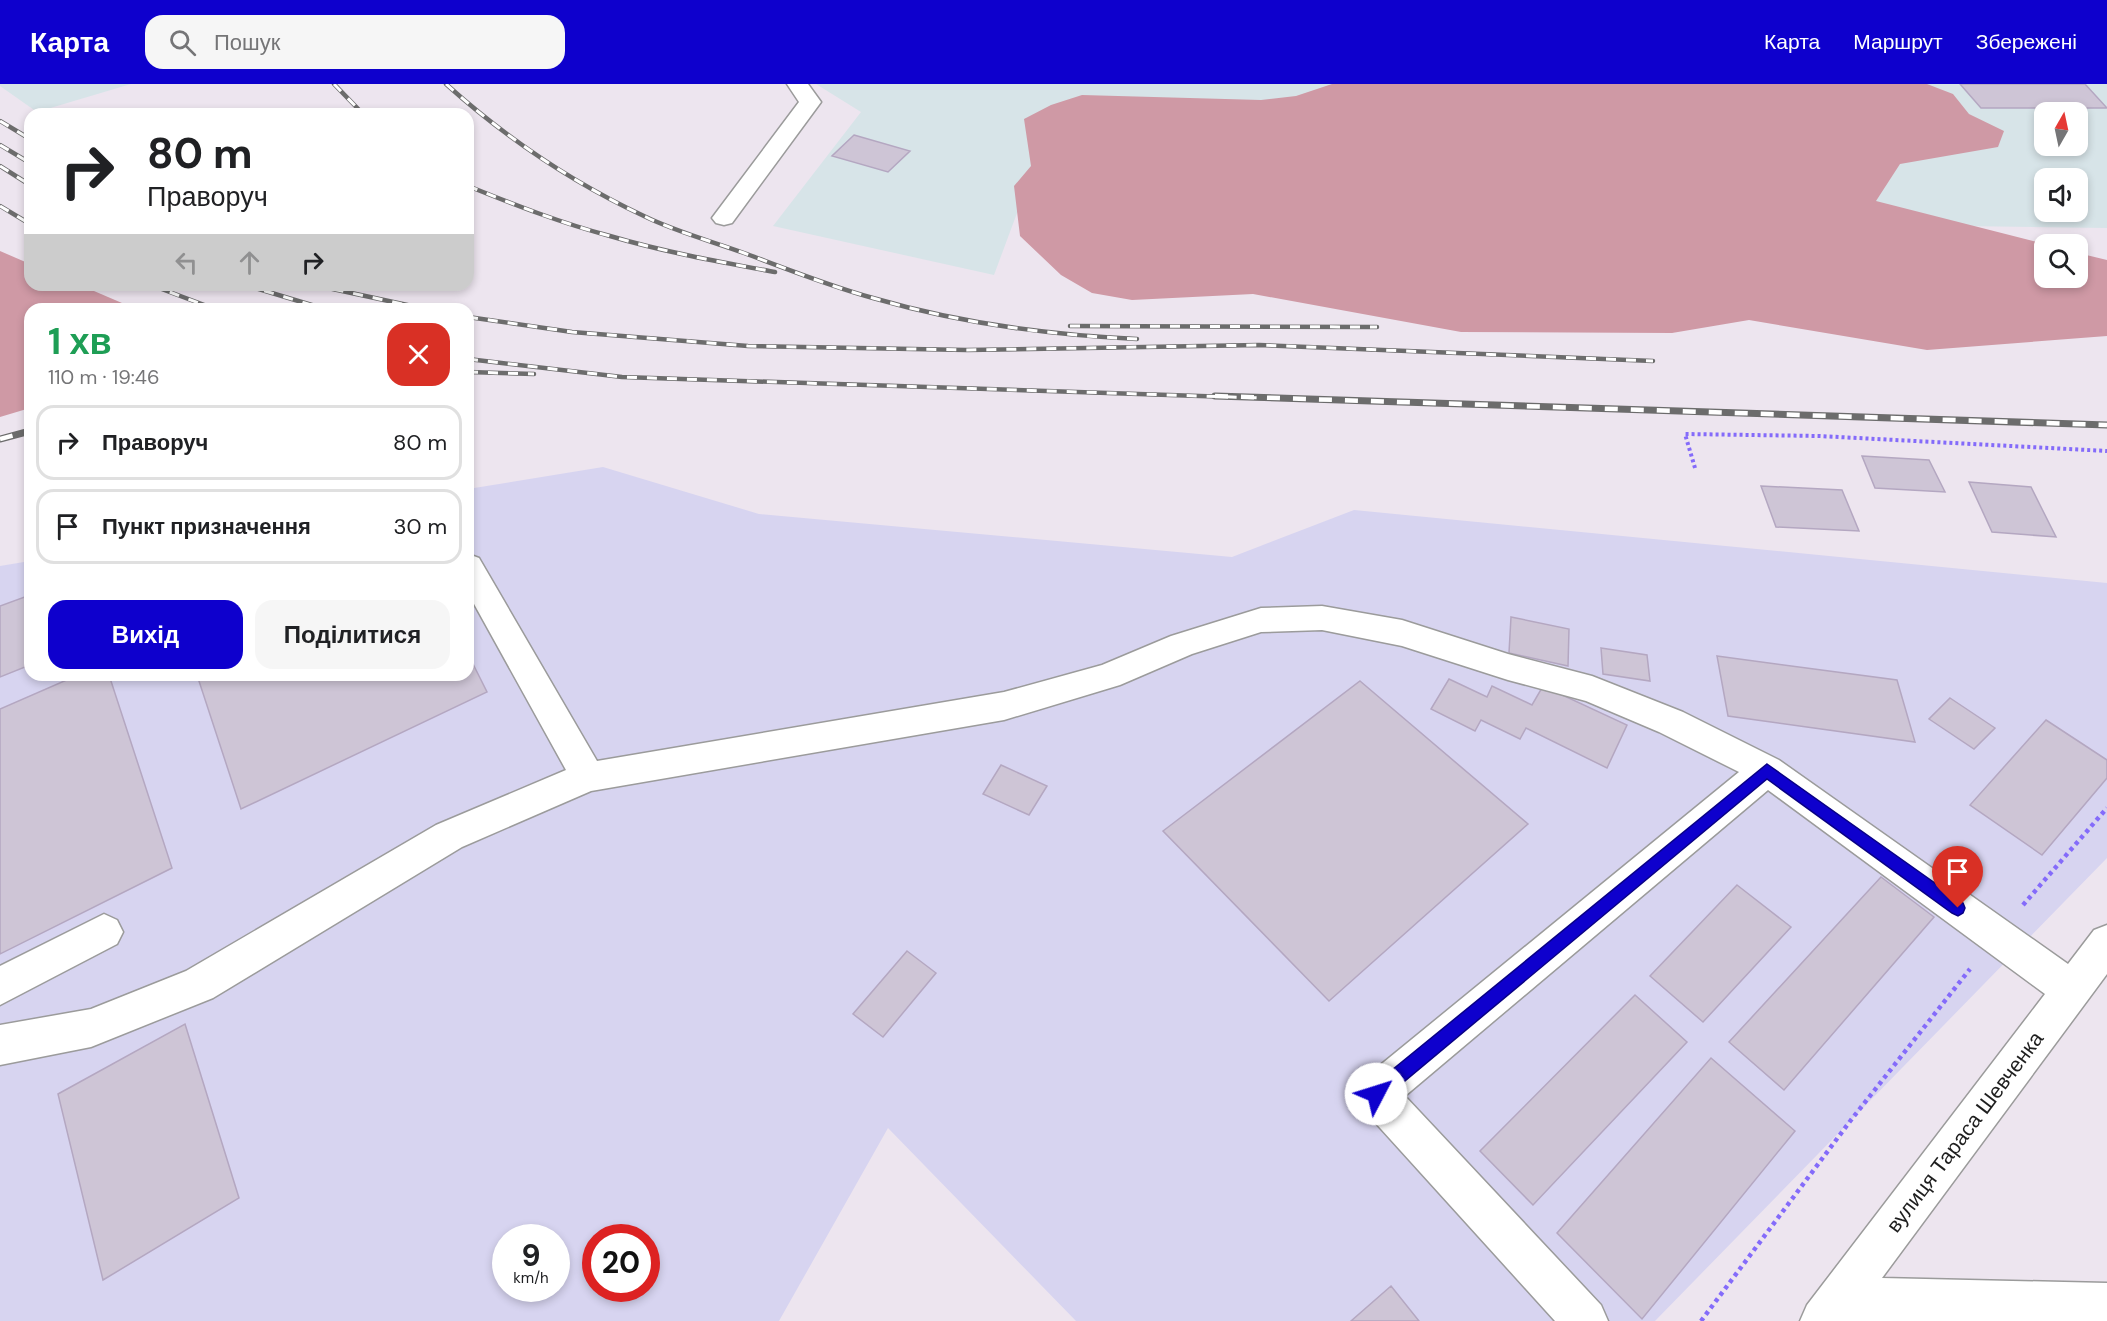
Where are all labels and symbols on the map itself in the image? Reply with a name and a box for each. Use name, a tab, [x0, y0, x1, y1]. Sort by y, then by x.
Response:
north arrow	[2034, 102, 2088, 156]
pin	[1932, 846, 1983, 908]
street label: вулиця Тараса Шевченка	[1880, 1025, 2050, 1238]
position arrow	[1344, 1062, 1408, 1126]
speed limit sign: 20	[582, 1224, 660, 1302]

